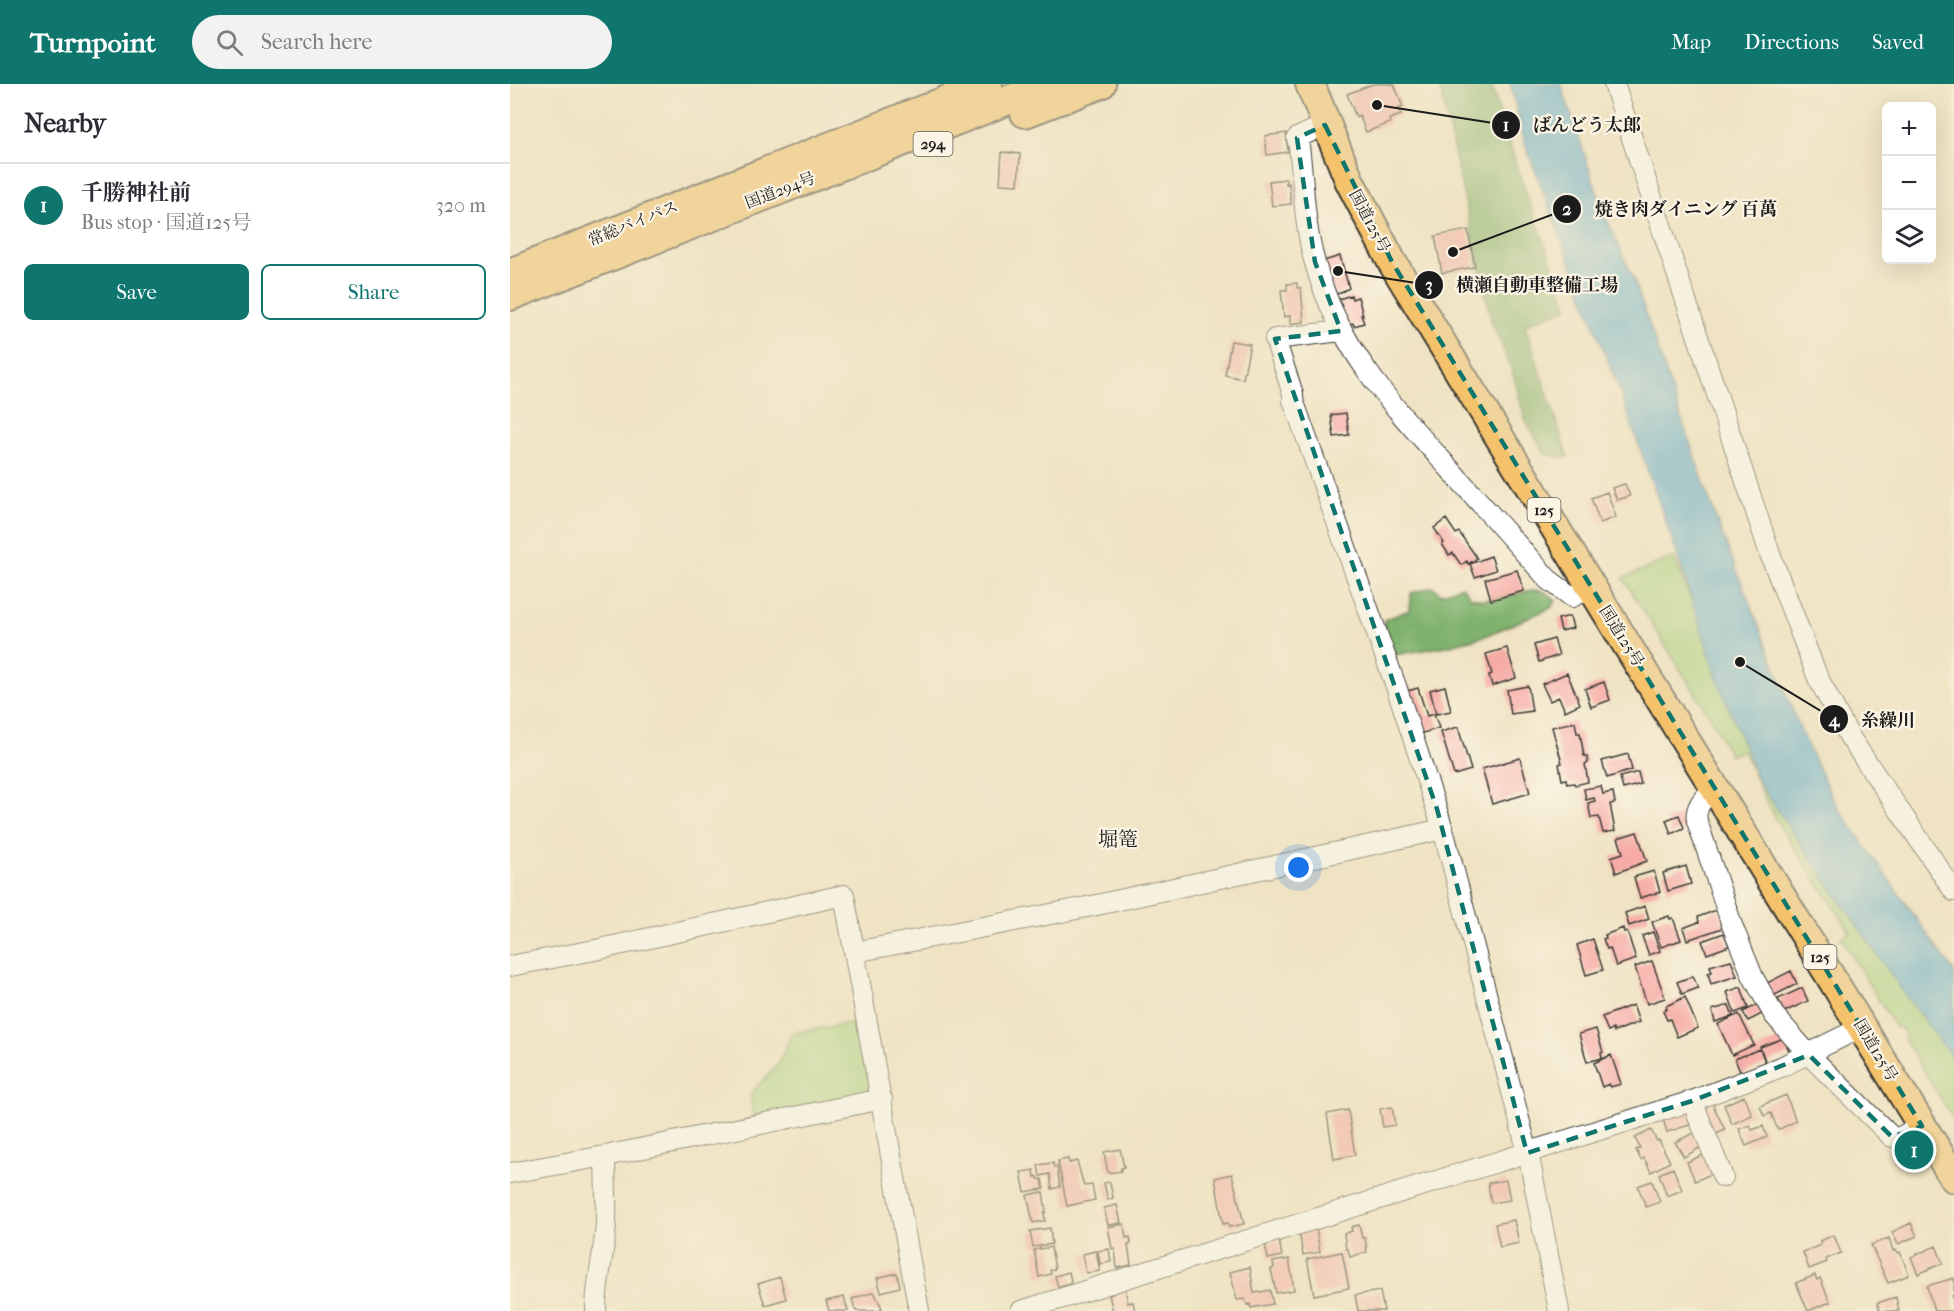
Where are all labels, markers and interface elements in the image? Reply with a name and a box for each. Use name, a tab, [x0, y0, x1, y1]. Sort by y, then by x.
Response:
search box	[192, 15, 612, 69]
text: Turnpoint	[30, 26, 156, 59]
icon: search	[213, 26, 246, 59]
text: Search here	[261, 29, 372, 55]
text: Map	[1671, 30, 1711, 54]
text: Directions	[1744, 30, 1839, 54]
text: Saved	[1872, 30, 1924, 54]
map controls	[1882, 102, 1936, 264]
button: +	[1882, 102, 1936, 156]
callout: ばんどう太郎	[1491, 107, 1653, 143]
text: Nearby	[24, 108, 106, 139]
text: 1	[1503, 115, 1509, 136]
text: ばんどう太郎	[1533, 115, 1641, 136]
road number: 294	[914, 132, 952, 156]
button: −	[1882, 156, 1936, 210]
street label: 国道294号	[742, 168, 818, 212]
text: 千勝神社前	[81, 180, 191, 206]
street label: 国道125号	[1345, 186, 1395, 256]
callout: 焼き肉ダイニング 百萬	[1552, 191, 1790, 227]
text: 1	[40, 194, 47, 217]
text: 320 m	[436, 194, 486, 217]
street label: 常総バイパス	[585, 196, 681, 250]
text: 2	[1562, 199, 1572, 220]
text: 焼き肉ダイニング 百萬	[1595, 199, 1777, 220]
button: layers	[1882, 210, 1936, 264]
text: Bus stop · 国道125号	[81, 211, 251, 234]
button: Save	[24, 264, 249, 320]
button: Share	[261, 264, 486, 320]
callout: 横瀬自動車整備工場	[1414, 267, 1630, 303]
text: 3	[1425, 275, 1433, 296]
text: 横瀬自動車整備工場	[1456, 275, 1618, 296]
road number: 125	[1528, 498, 1560, 522]
street label: 国道125号	[1596, 602, 1648, 670]
callout: 糸繰川	[1819, 701, 1927, 737]
text: 4	[1828, 710, 1841, 731]
text: 糸繰川	[1861, 710, 1915, 731]
district label: 堀篭	[1098, 828, 1138, 851]
your location	[1284, 853, 1313, 882]
road number: 125	[1804, 945, 1836, 969]
street label: 国道125号	[1850, 1016, 1902, 1084]
pin: 1	[1894, 1128, 1934, 1172]

